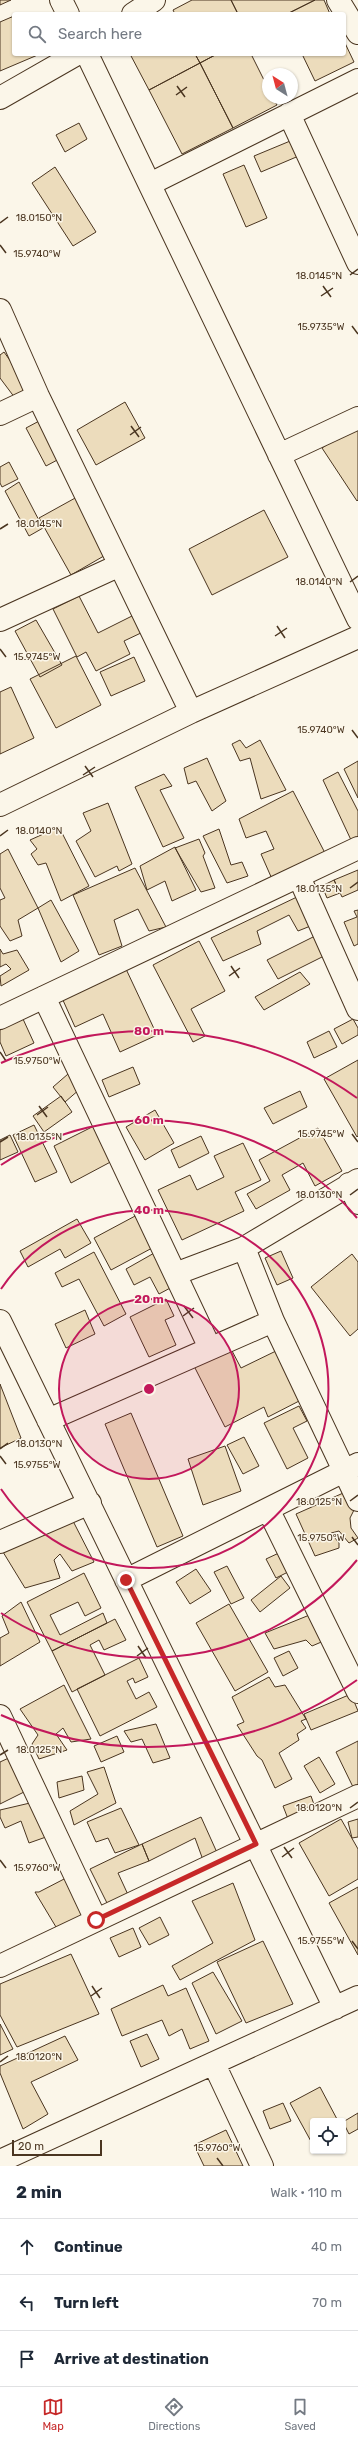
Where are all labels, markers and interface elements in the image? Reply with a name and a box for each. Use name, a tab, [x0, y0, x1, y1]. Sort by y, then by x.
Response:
search box	[12, 12, 346, 56]
icon: search	[26, 23, 48, 45]
text: Search here	[58, 25, 142, 43]
north arrow	[262, 68, 298, 104]
text: 18.0150°N	[16, 212, 62, 224]
text: 15.9740°W	[13, 248, 61, 260]
text: 18.0145°N	[296, 270, 342, 282]
text: 15.9735°W	[297, 321, 345, 333]
text: 18.0145°N	[16, 518, 62, 530]
text: 18.0140°N	[296, 576, 343, 588]
text: 15.9745°W	[14, 651, 60, 663]
text: 15.9740°W	[297, 724, 345, 736]
text: 18.0140°N	[16, 825, 63, 837]
text: 18.0135°N	[296, 883, 342, 895]
text: 80 m	[134, 1024, 164, 1038]
text: 15.9750°W	[13, 1055, 61, 1067]
text: 60 m	[134, 1113, 164, 1127]
text: 15.9745°W	[298, 1128, 344, 1140]
text: 18.0135°N	[16, 1131, 62, 1143]
text: 18.0130°N	[296, 1189, 342, 1201]
text: 40 m	[134, 1203, 164, 1217]
text: 20 m	[134, 1292, 164, 1306]
centre of rings	[142, 1382, 156, 1396]
text: 18.0130°N	[16, 1438, 62, 1450]
text: 15.9755°W	[13, 1459, 61, 1471]
text: 18.0125°N	[296, 1496, 342, 1508]
text: 15.9750°W	[297, 1532, 345, 1544]
route end	[117, 1571, 135, 1589]
text: 18.0125°N	[16, 1744, 62, 1756]
text: 18.0120°N	[296, 1802, 342, 1814]
text: 15.9760°W	[13, 1862, 61, 1874]
route start	[87, 1911, 105, 1929]
text: 15.9755°W	[297, 1935, 345, 1947]
text: 18.0120°N	[16, 2051, 62, 2063]
map controls	[310, 2118, 346, 2154]
button: locate	[310, 2118, 346, 2154]
scale bar	[12, 2138, 102, 2157]
text: 20 m	[18, 2140, 44, 2153]
text: 15.9760°W	[193, 2142, 241, 2154]
text: 2 min	[16, 2182, 62, 2202]
text: Walk · 110 m	[270, 2185, 342, 2200]
icon: ahead	[16, 2236, 38, 2258]
text: Continue	[54, 2238, 123, 2256]
text: 40 m	[311, 2239, 342, 2254]
icon: left	[16, 2292, 38, 2314]
text: Turn left	[54, 2294, 119, 2312]
text: 70 m	[312, 2295, 342, 2310]
icon: arrive	[16, 2348, 38, 2370]
text: Arrive at destination	[54, 2350, 209, 2368]
tab: Map	[42, 2396, 64, 2433]
tab: Directions	[148, 2396, 200, 2433]
tab: Saved	[285, 2396, 316, 2433]

